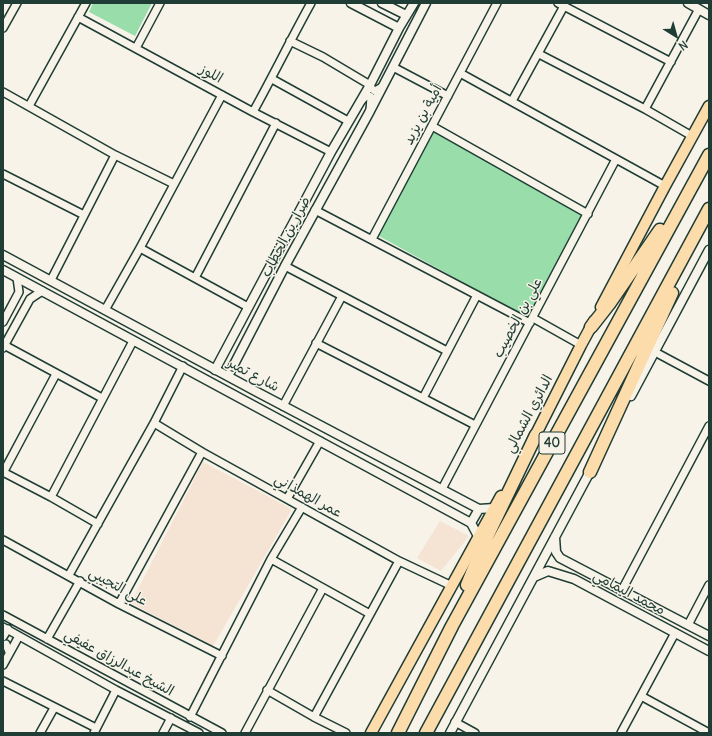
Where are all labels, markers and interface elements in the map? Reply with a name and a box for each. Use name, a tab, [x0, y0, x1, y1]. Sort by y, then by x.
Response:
north arrow	[656, 16, 696, 56]
text: N	[676, 38, 690, 53]
street label: اللوز	[197, 61, 225, 87]
street label: أمية بن يزيد	[400, 82, 446, 148]
street label: ضرار بن الخطاب	[258, 194, 314, 280]
street label: علي بن الخصيب	[490, 275, 546, 361]
street label: شارع تمير	[224, 354, 282, 396]
street label: الدائري الشمالي	[501, 372, 557, 456]
road number: 40	[539, 432, 565, 454]
street label: عمر الهمذاني	[271, 471, 345, 521]
street label: علي التجيبي	[86, 564, 150, 610]
street label: محمد اليمامي	[590, 567, 668, 619]
street label: الشيخ عبدالرزاق عفيفي	[61, 626, 177, 700]

